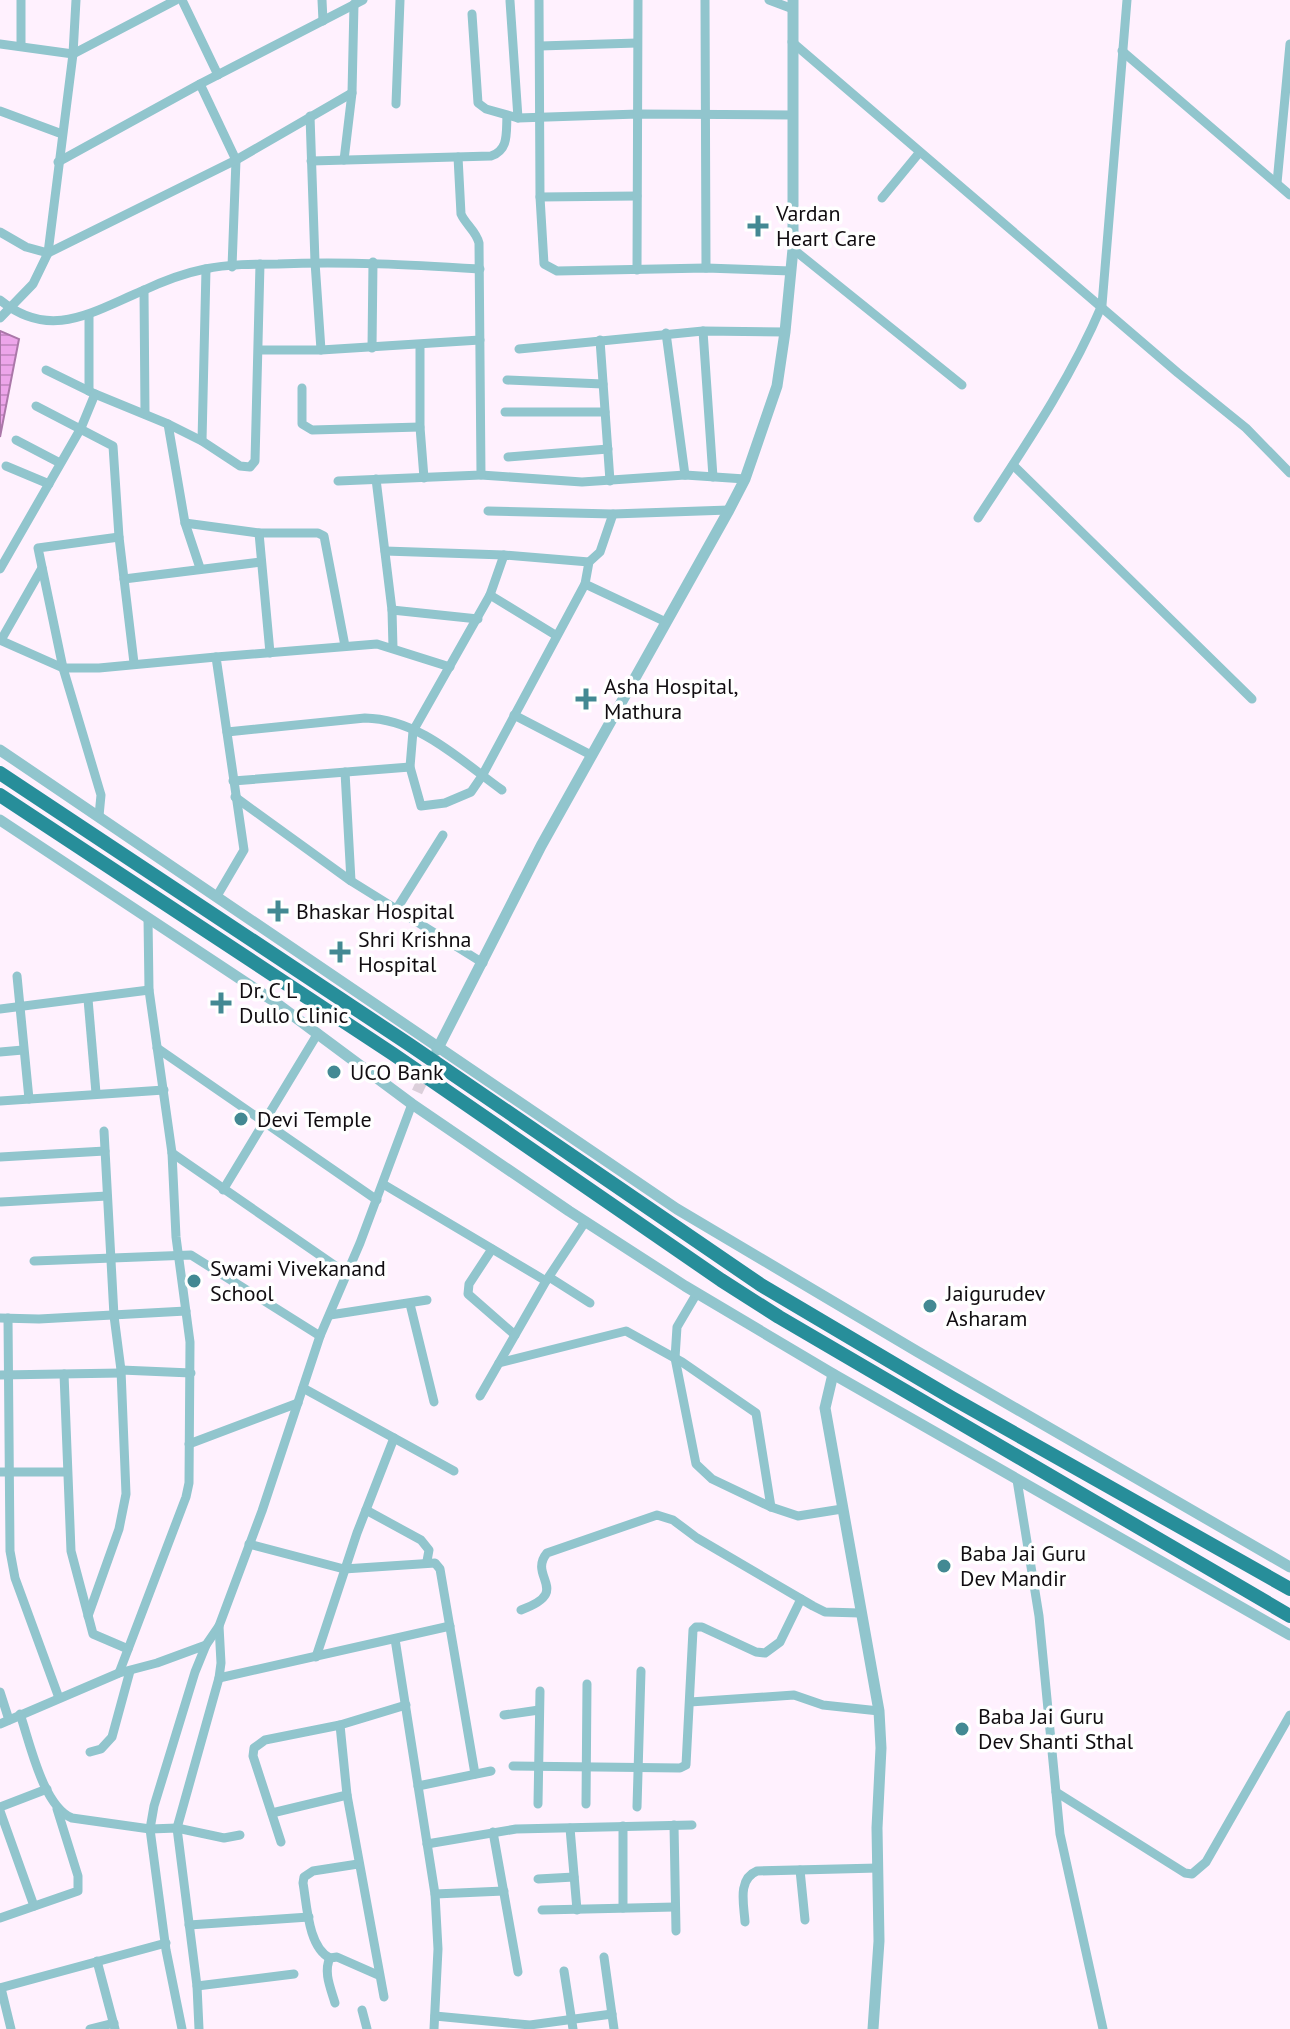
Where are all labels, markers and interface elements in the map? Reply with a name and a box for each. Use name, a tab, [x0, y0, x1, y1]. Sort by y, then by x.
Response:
place label: Vardan Heart Care	[775, 199, 876, 252]
marker: Vardan Heart Care	[747, 215, 769, 237]
place label: Asha Hospital, Mathura	[604, 672, 738, 725]
marker: Asha Hospital, Mathura	[575, 688, 597, 710]
place label: Bhaskar Hospital	[296, 897, 455, 925]
marker: Bhaskar Hospital	[267, 900, 289, 922]
place label: Shri Krishna Hospital	[358, 925, 471, 978]
marker: Shri Krishna Hospital	[329, 941, 351, 963]
place label: Dr. C L Dullo Clinic	[239, 976, 349, 1029]
marker: Dr. C L Dullo Clinic	[210, 992, 232, 1014]
place label: UCO Bank	[350, 1058, 444, 1086]
marker: UCO Bank	[325, 1063, 343, 1081]
place label: Devi Temple	[257, 1105, 372, 1133]
marker: Devi Temple	[232, 1110, 250, 1128]
place label: Swami Vivekanand School	[210, 1254, 386, 1307]
marker: Swami Vivekanand School	[185, 1272, 203, 1290]
place label: Jaigurudev Asharam	[945, 1279, 1046, 1332]
marker: Jaigurudev Asharam	[921, 1297, 939, 1315]
place label: Baba Jai Guru Dev Mandir	[960, 1539, 1086, 1592]
marker: Baba Jai Guru Dev Mandir	[935, 1557, 953, 1575]
place label: Baba Jai Guru Dev Shanti Sthal	[978, 1702, 1134, 1755]
marker: Baba Jai Guru Dev Shanti Sthal	[953, 1720, 971, 1738]

